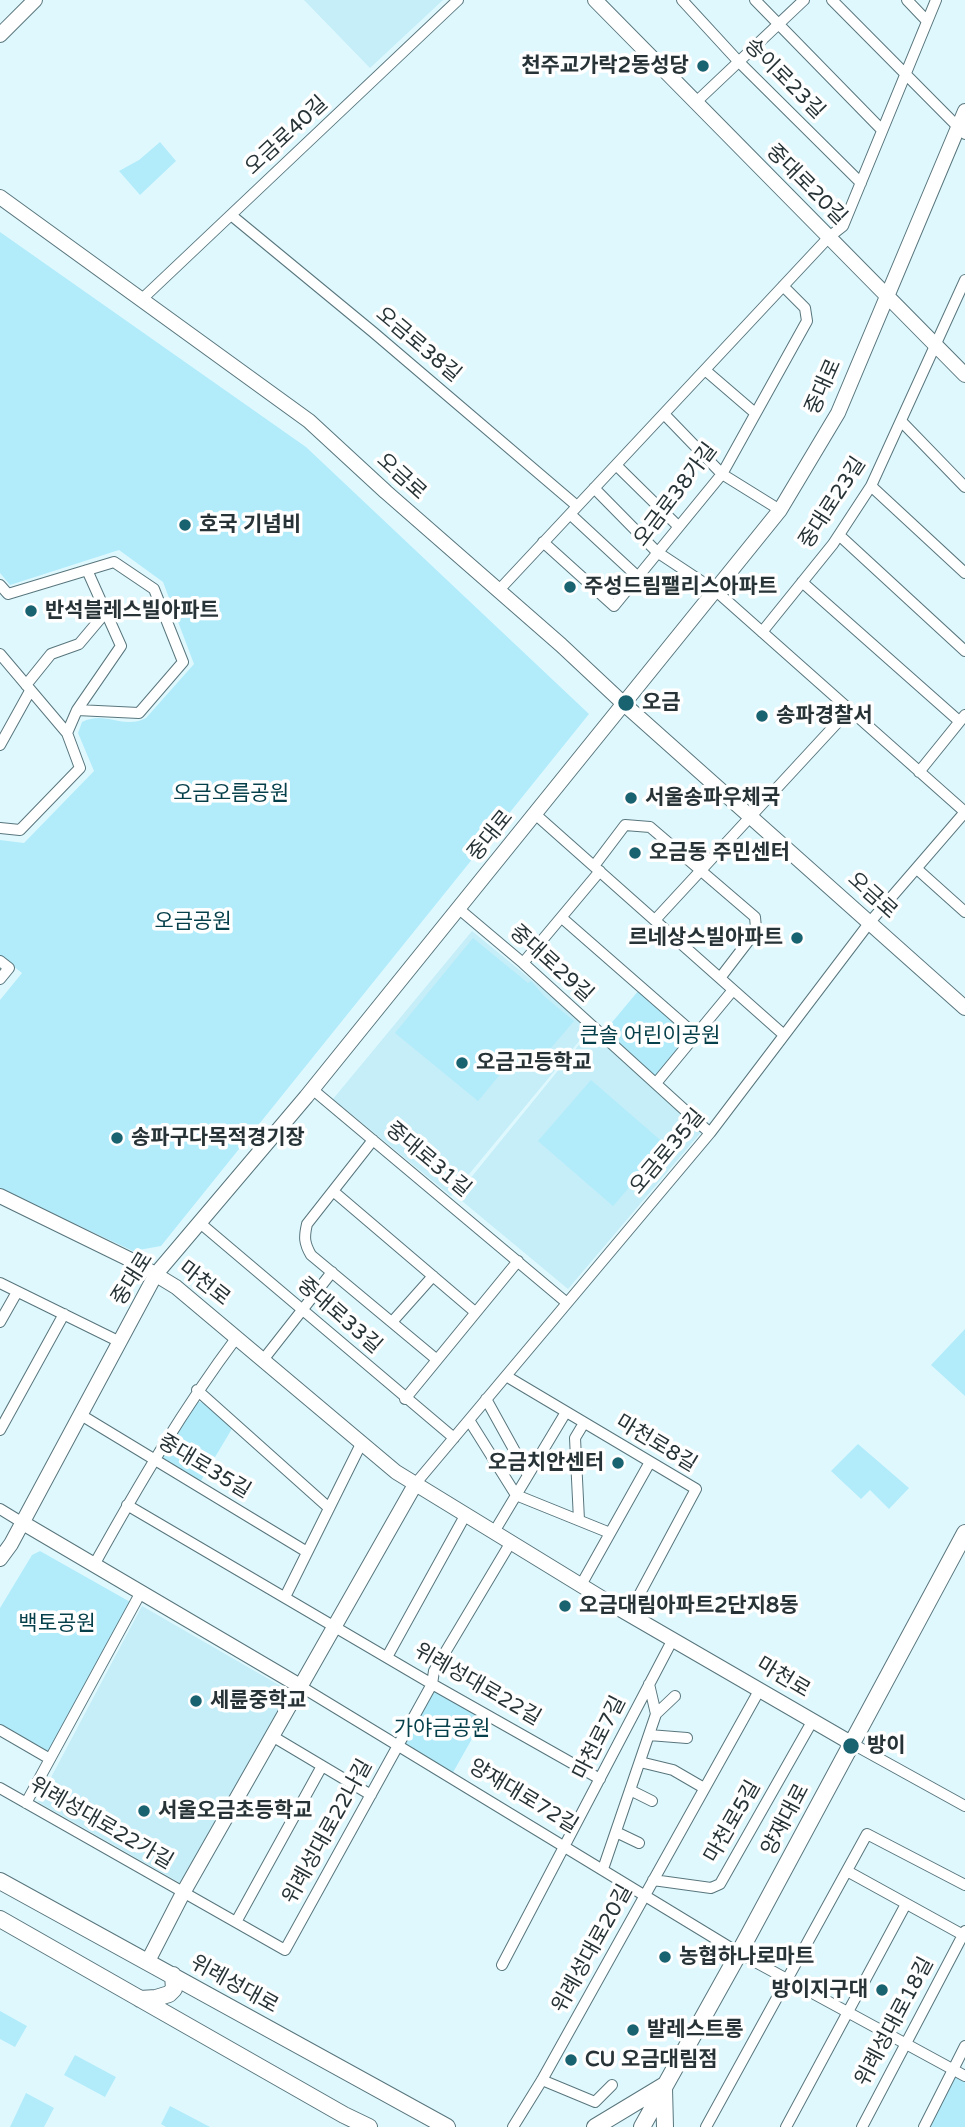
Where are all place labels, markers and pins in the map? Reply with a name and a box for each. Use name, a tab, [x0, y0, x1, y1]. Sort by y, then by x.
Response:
place label: 천주교가락2동성당	[521, 53, 689, 79]
marker: 천주교가락2동성당	[695, 58, 711, 74]
place label: 호국 기념비	[199, 512, 301, 538]
marker: 호국 기념비	[177, 517, 193, 533]
place label: 주성드림팰리스아파트	[584, 574, 777, 600]
marker: 주성드림팰리스아파트	[562, 579, 578, 595]
place label: 반석블레스빌아파트	[45, 598, 219, 624]
marker: 반석블레스빌아파트	[23, 603, 39, 619]
place label: 오금	[642, 690, 681, 716]
marker: 오금	[616, 693, 636, 713]
place label: 송파경찰서	[776, 703, 873, 729]
marker: 송파경찰서	[754, 708, 770, 724]
place label: 서울송파우체국	[645, 785, 780, 811]
marker: 서울송파우체국	[623, 790, 639, 806]
place label: 오금동 주민센터	[649, 840, 790, 866]
marker: 오금동 주민센터	[627, 845, 643, 861]
place label: 르네상스빌아파트	[628, 925, 783, 951]
marker: 르네상스빌아파트	[789, 930, 805, 946]
place label: 오금고등학교	[476, 1050, 592, 1076]
marker: 오금고등학교	[454, 1055, 470, 1071]
place label: 송파구다목적경기장	[131, 1125, 305, 1151]
marker: 송파구다목적경기장	[109, 1130, 125, 1146]
place label: 오금치안센터	[488, 1450, 604, 1476]
marker: 오금치안센터	[610, 1455, 626, 1471]
place label: 오금대림아파트2단지8동	[579, 1593, 799, 1619]
marker: 오금대림아파트2단지8동	[557, 1598, 573, 1614]
place label: 세륜중학교	[210, 1688, 307, 1714]
marker: 세륜중학교	[188, 1693, 204, 1709]
place label: 방이	[867, 1733, 906, 1759]
marker: 방이	[841, 1736, 861, 1756]
place label: 서울오금초등학교	[158, 1798, 313, 1824]
marker: 서울오금초등학교	[136, 1803, 152, 1819]
place label: 농협하나로마트	[679, 1944, 814, 1970]
marker: 농협하나로마트	[657, 1949, 673, 1965]
place label: 방이지구대	[771, 1977, 868, 2003]
marker: 방이지구대	[874, 1982, 890, 1998]
place label: 발레스트롱	[647, 2017, 744, 2043]
marker: 발레스트롱	[625, 2022, 641, 2038]
place label: CU 오금대림점	[585, 2047, 718, 2073]
marker: CU 오금대림점	[563, 2052, 579, 2068]

